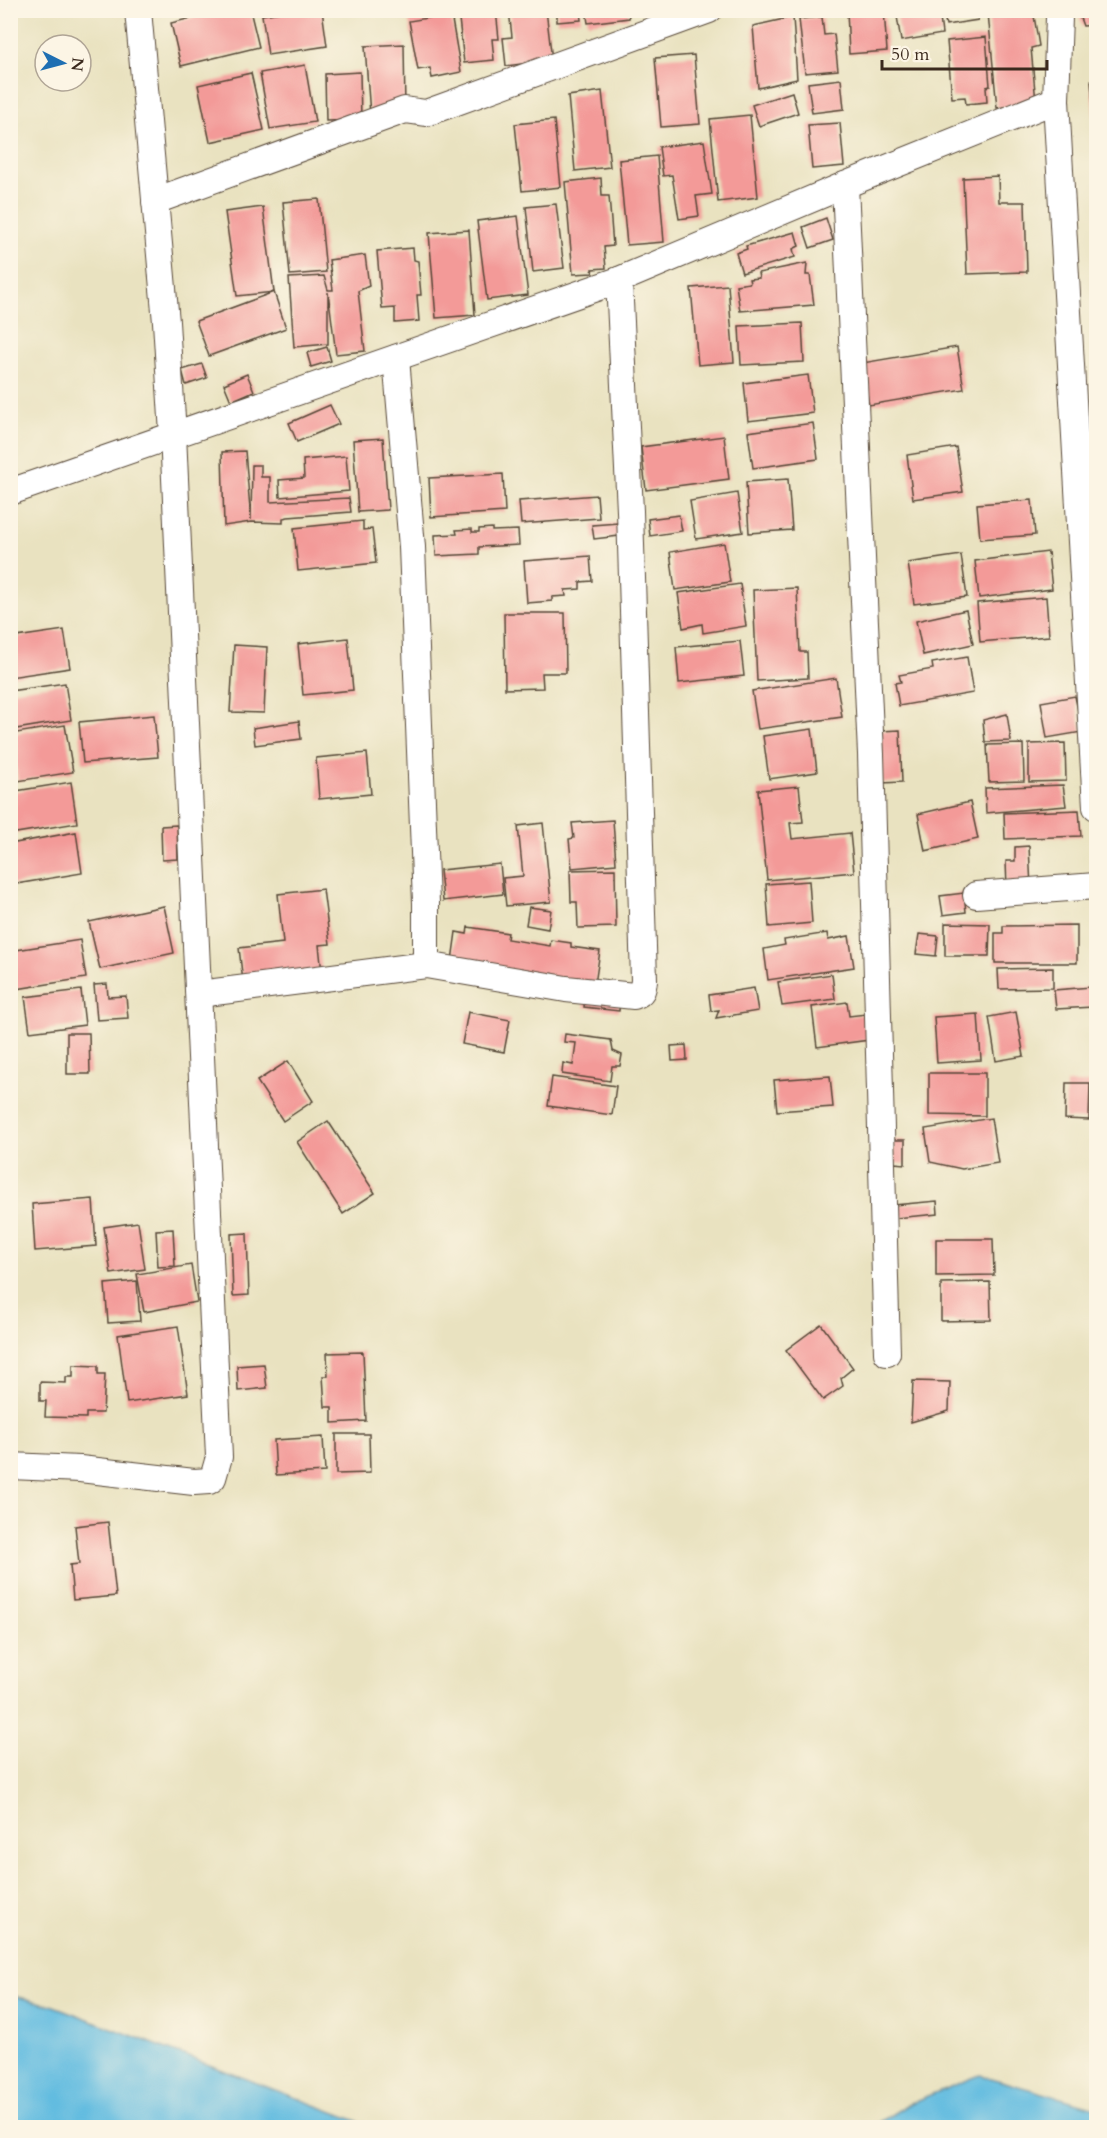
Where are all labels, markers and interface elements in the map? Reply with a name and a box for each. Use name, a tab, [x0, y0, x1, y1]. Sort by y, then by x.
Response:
north arrow	[33, 33, 93, 93]
scale bar	[882, 33, 1047, 71]
text: 50 m	[891, 42, 930, 67]
text: N	[65, 56, 89, 73]

